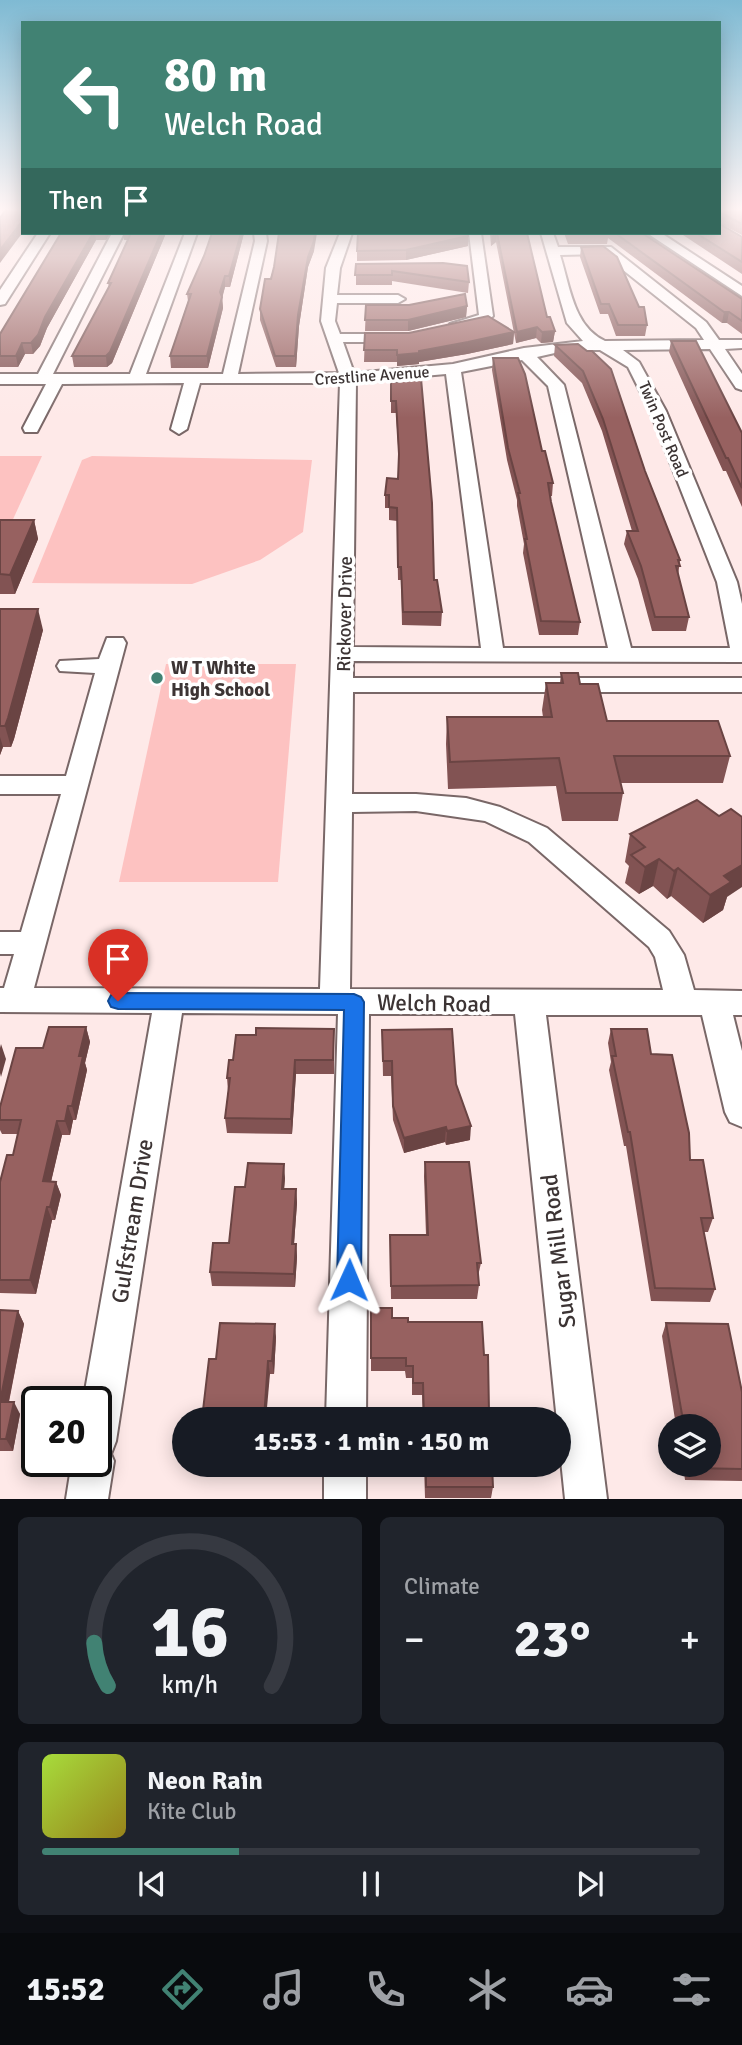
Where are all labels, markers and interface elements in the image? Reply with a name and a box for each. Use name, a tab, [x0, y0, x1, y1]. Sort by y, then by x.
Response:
text: 80 m	[164, 45, 267, 105]
icon: left	[49, 49, 140, 140]
text: Welch Road	[164, 105, 323, 144]
icon: arrive	[117, 182, 155, 220]
text: Then	[49, 185, 103, 217]
street label: Crestline Avenue	[314, 362, 430, 390]
street label: Twin Post Road	[634, 378, 692, 480]
street label: Rickover Drive	[332, 556, 358, 672]
place label: W T White High School	[171, 656, 270, 702]
marker: W T White High School	[149, 670, 165, 686]
pin	[88, 929, 148, 1001]
icon: arrive	[99, 940, 137, 978]
street label: Welch Road	[377, 988, 491, 1019]
street label: Gulfstream Drive	[105, 1137, 160, 1305]
street label: Sugar Mill Road	[535, 1172, 582, 1330]
position arrow	[312, 1243, 386, 1317]
speed limit sign: 20	[21, 1386, 112, 1477]
map controls	[658, 1414, 721, 1477]
button: layers	[658, 1414, 721, 1477]
text: 15:53 · 1 min · 150 m	[254, 1426, 489, 1458]
text: Climate	[404, 1572, 480, 1601]
text: 16	[151, 1589, 229, 1678]
text: 23°	[514, 1607, 590, 1671]
text: −	[404, 1616, 425, 1663]
text: +	[679, 1616, 700, 1663]
text: km/h	[162, 1669, 218, 1700]
text: Neon Rain	[147, 1765, 263, 1797]
text: Kite Club	[147, 1797, 236, 1826]
icon: previous	[133, 1865, 171, 1903]
icon: pause	[352, 1865, 390, 1903]
icon: next	[571, 1865, 609, 1903]
icon: directions	[158, 1965, 207, 2014]
icon: music	[259, 1965, 308, 2014]
icon: phone	[361, 1965, 410, 2014]
icon: climate	[463, 1965, 512, 2014]
icon: car	[565, 1965, 614, 2014]
icon: filters	[667, 1965, 716, 2014]
text: 15:52	[26, 1970, 105, 2009]

